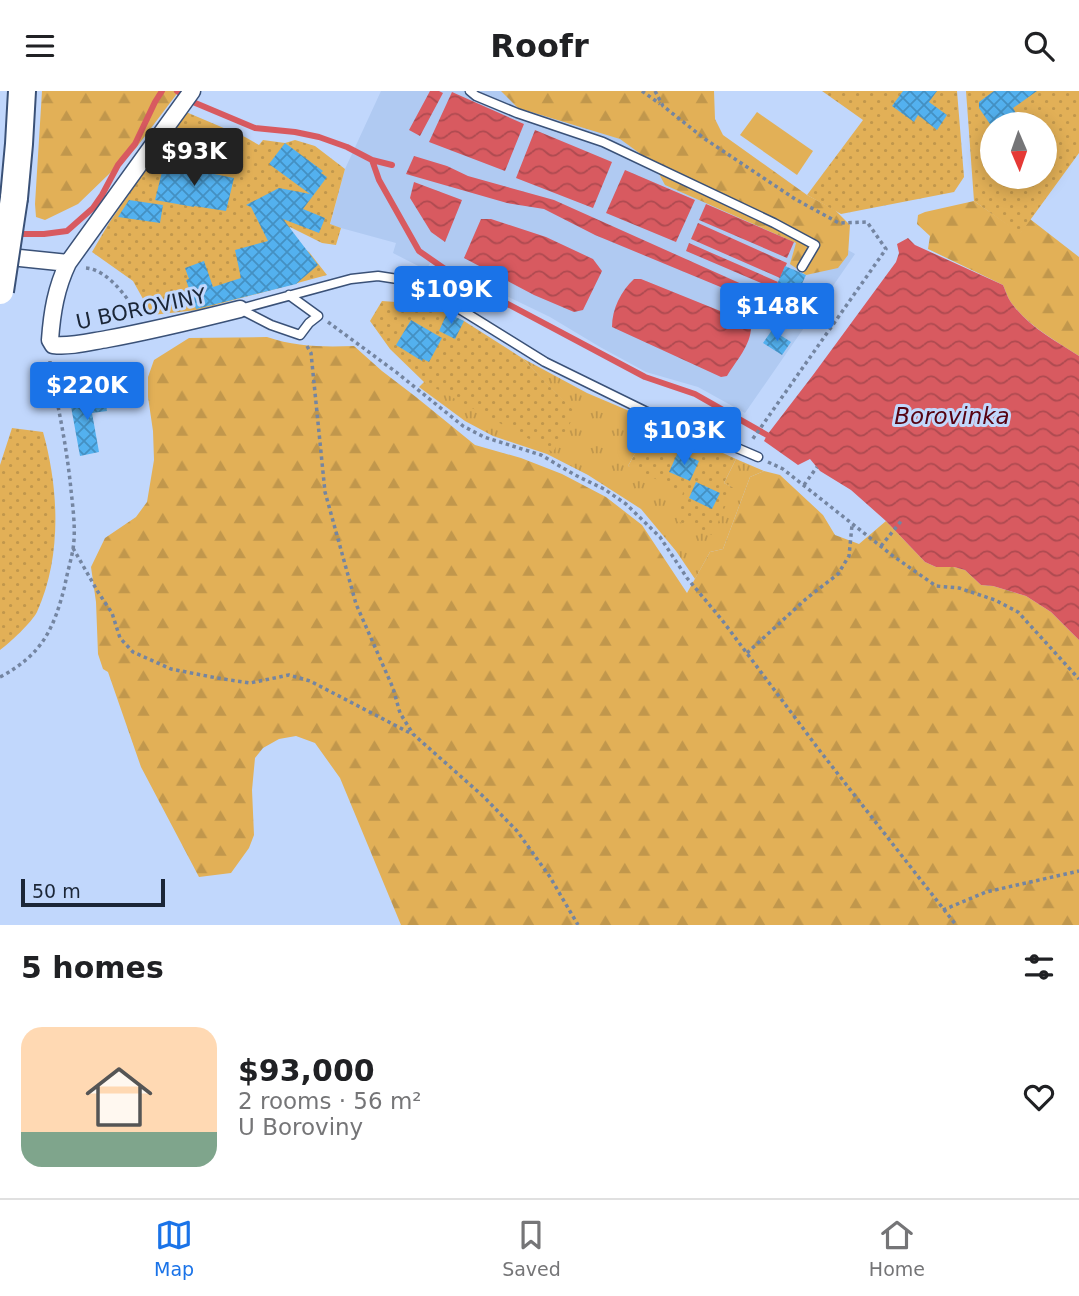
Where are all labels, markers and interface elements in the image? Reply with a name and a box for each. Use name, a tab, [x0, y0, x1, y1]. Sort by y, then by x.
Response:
icon: menu	[21, 27, 59, 65]
text: Roofr	[490, 27, 589, 65]
icon: search	[1020, 27, 1058, 65]
north arrow	[980, 112, 1057, 189]
map controls	[980, 112, 1057, 189]
pin: $93K	[153, 129, 235, 188]
text: $93K	[161, 138, 227, 164]
pin: $109K	[402, 267, 500, 326]
text: $109K	[410, 276, 492, 302]
street label: U BOROVINY	[74, 283, 208, 335]
pin: $148K	[728, 283, 826, 343]
text: $148K	[736, 293, 818, 319]
pin: $220K	[38, 363, 136, 422]
text: $220K	[46, 372, 128, 398]
water label: Borovinka	[894, 403, 1010, 429]
pin: $103K	[635, 407, 733, 467]
text: $103K	[643, 417, 725, 443]
scale bar	[21, 876, 164, 908]
text: 50 m	[32, 880, 81, 902]
icon: filters	[1020, 948, 1058, 986]
text: 5 homes	[21, 950, 164, 985]
text: $93,000	[238, 1053, 375, 1088]
icon: home	[77, 1055, 161, 1139]
icon: heart	[1020, 1078, 1058, 1116]
text: 2 rooms · 56 m²	[238, 1088, 422, 1114]
text: U Boroviny	[238, 1114, 363, 1140]
tab: Map	[154, 1216, 194, 1280]
tab: Saved	[502, 1216, 561, 1280]
tab: Home	[869, 1216, 925, 1280]

